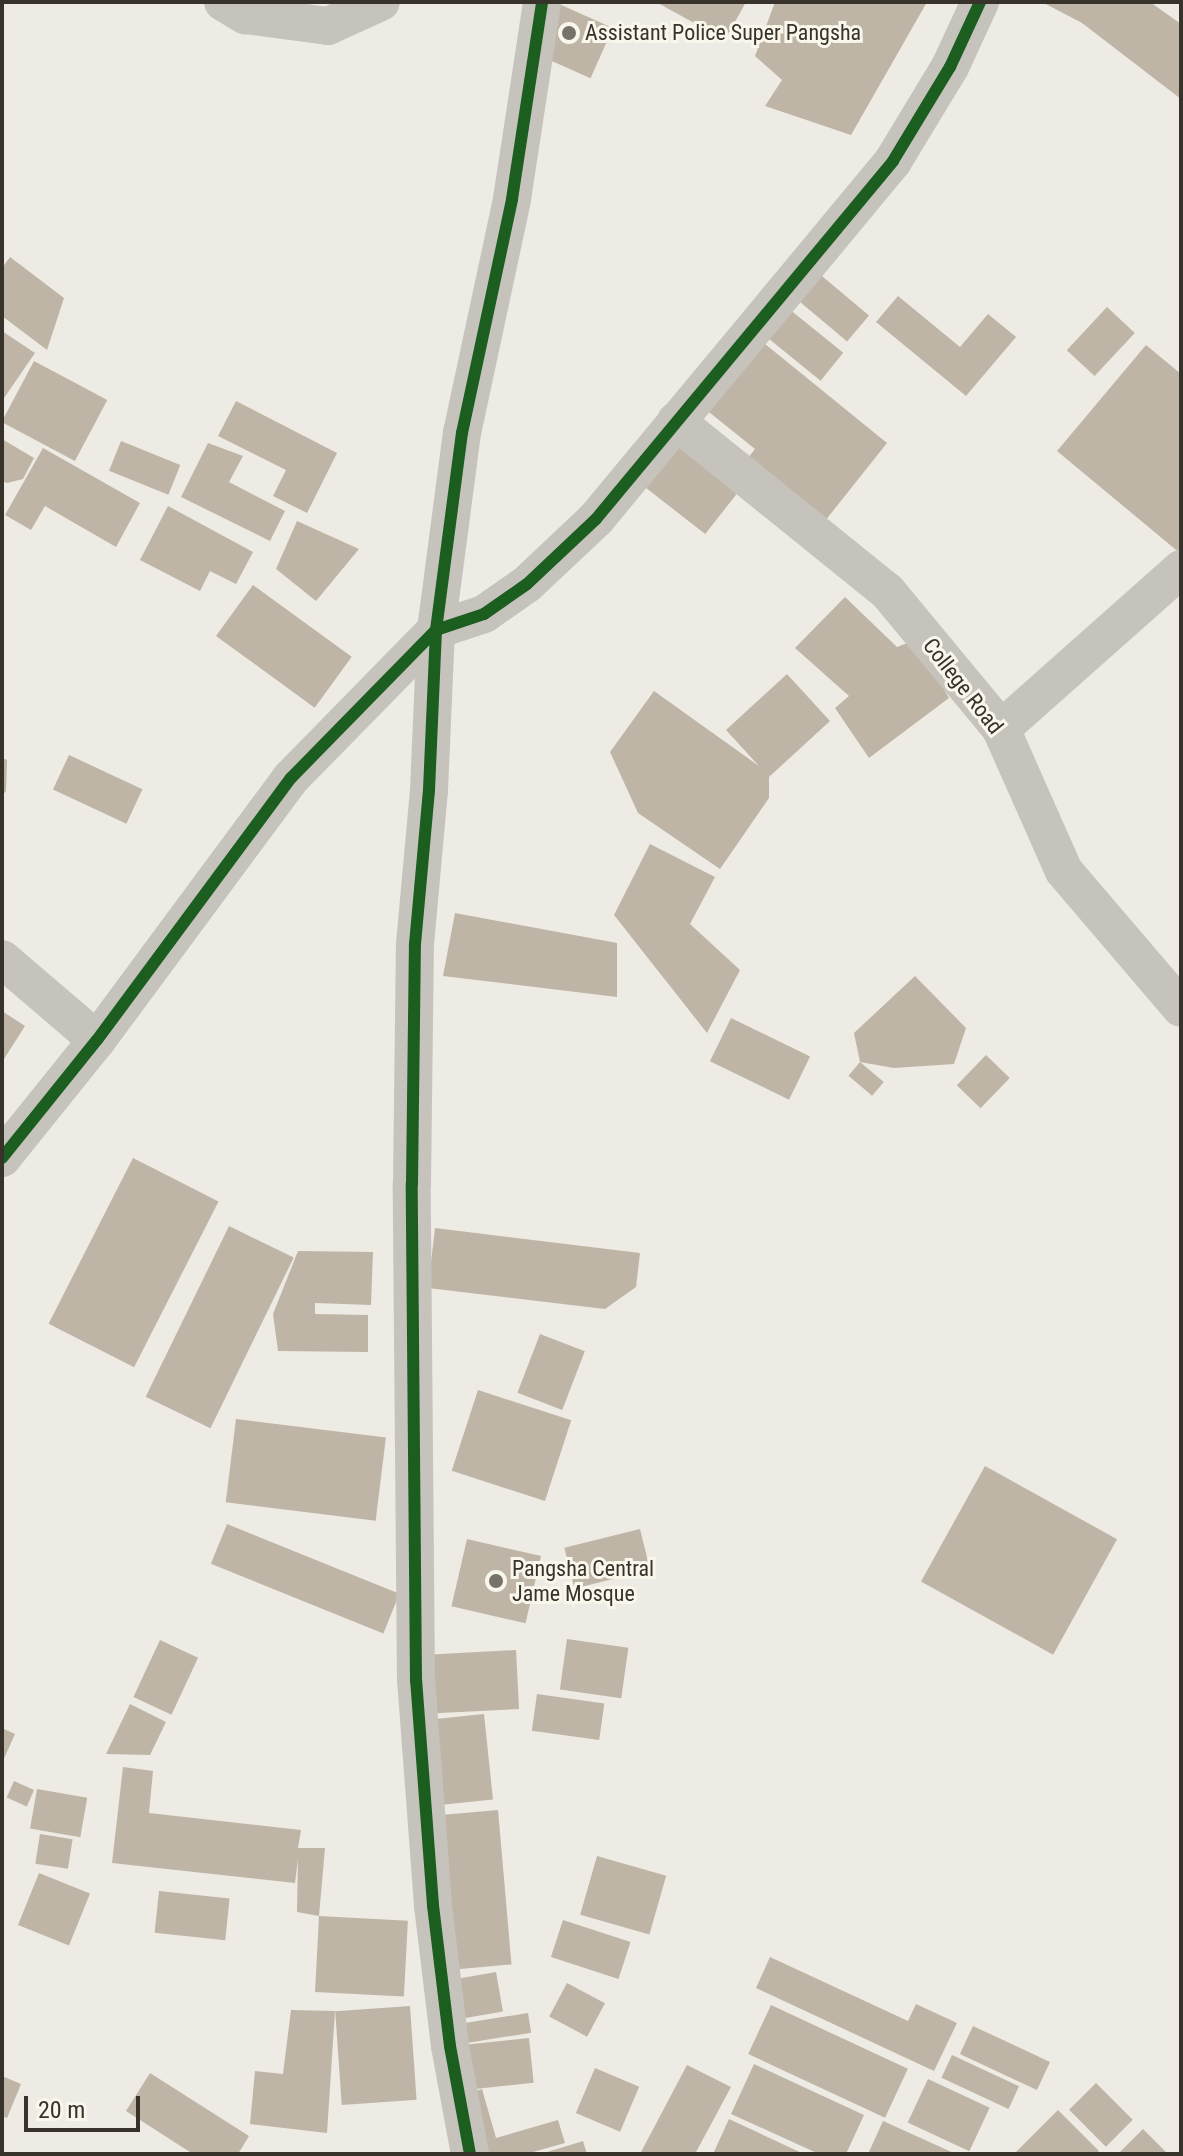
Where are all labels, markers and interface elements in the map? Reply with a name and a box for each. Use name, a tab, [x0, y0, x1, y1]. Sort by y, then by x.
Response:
place label: Assistant Police Super Pangsha	[585, 20, 861, 46]
marker: Assistant Police Super Pangsha	[560, 24, 578, 42]
street label: College Road	[917, 633, 1009, 739]
place label: Pangsha Central Jame Mosque	[512, 1555, 654, 1606]
marker: Pangsha Central Jame Mosque	[487, 1572, 505, 1590]
scale bar	[28, 2080, 144, 2130]
text: 20 m	[38, 2096, 85, 2124]

